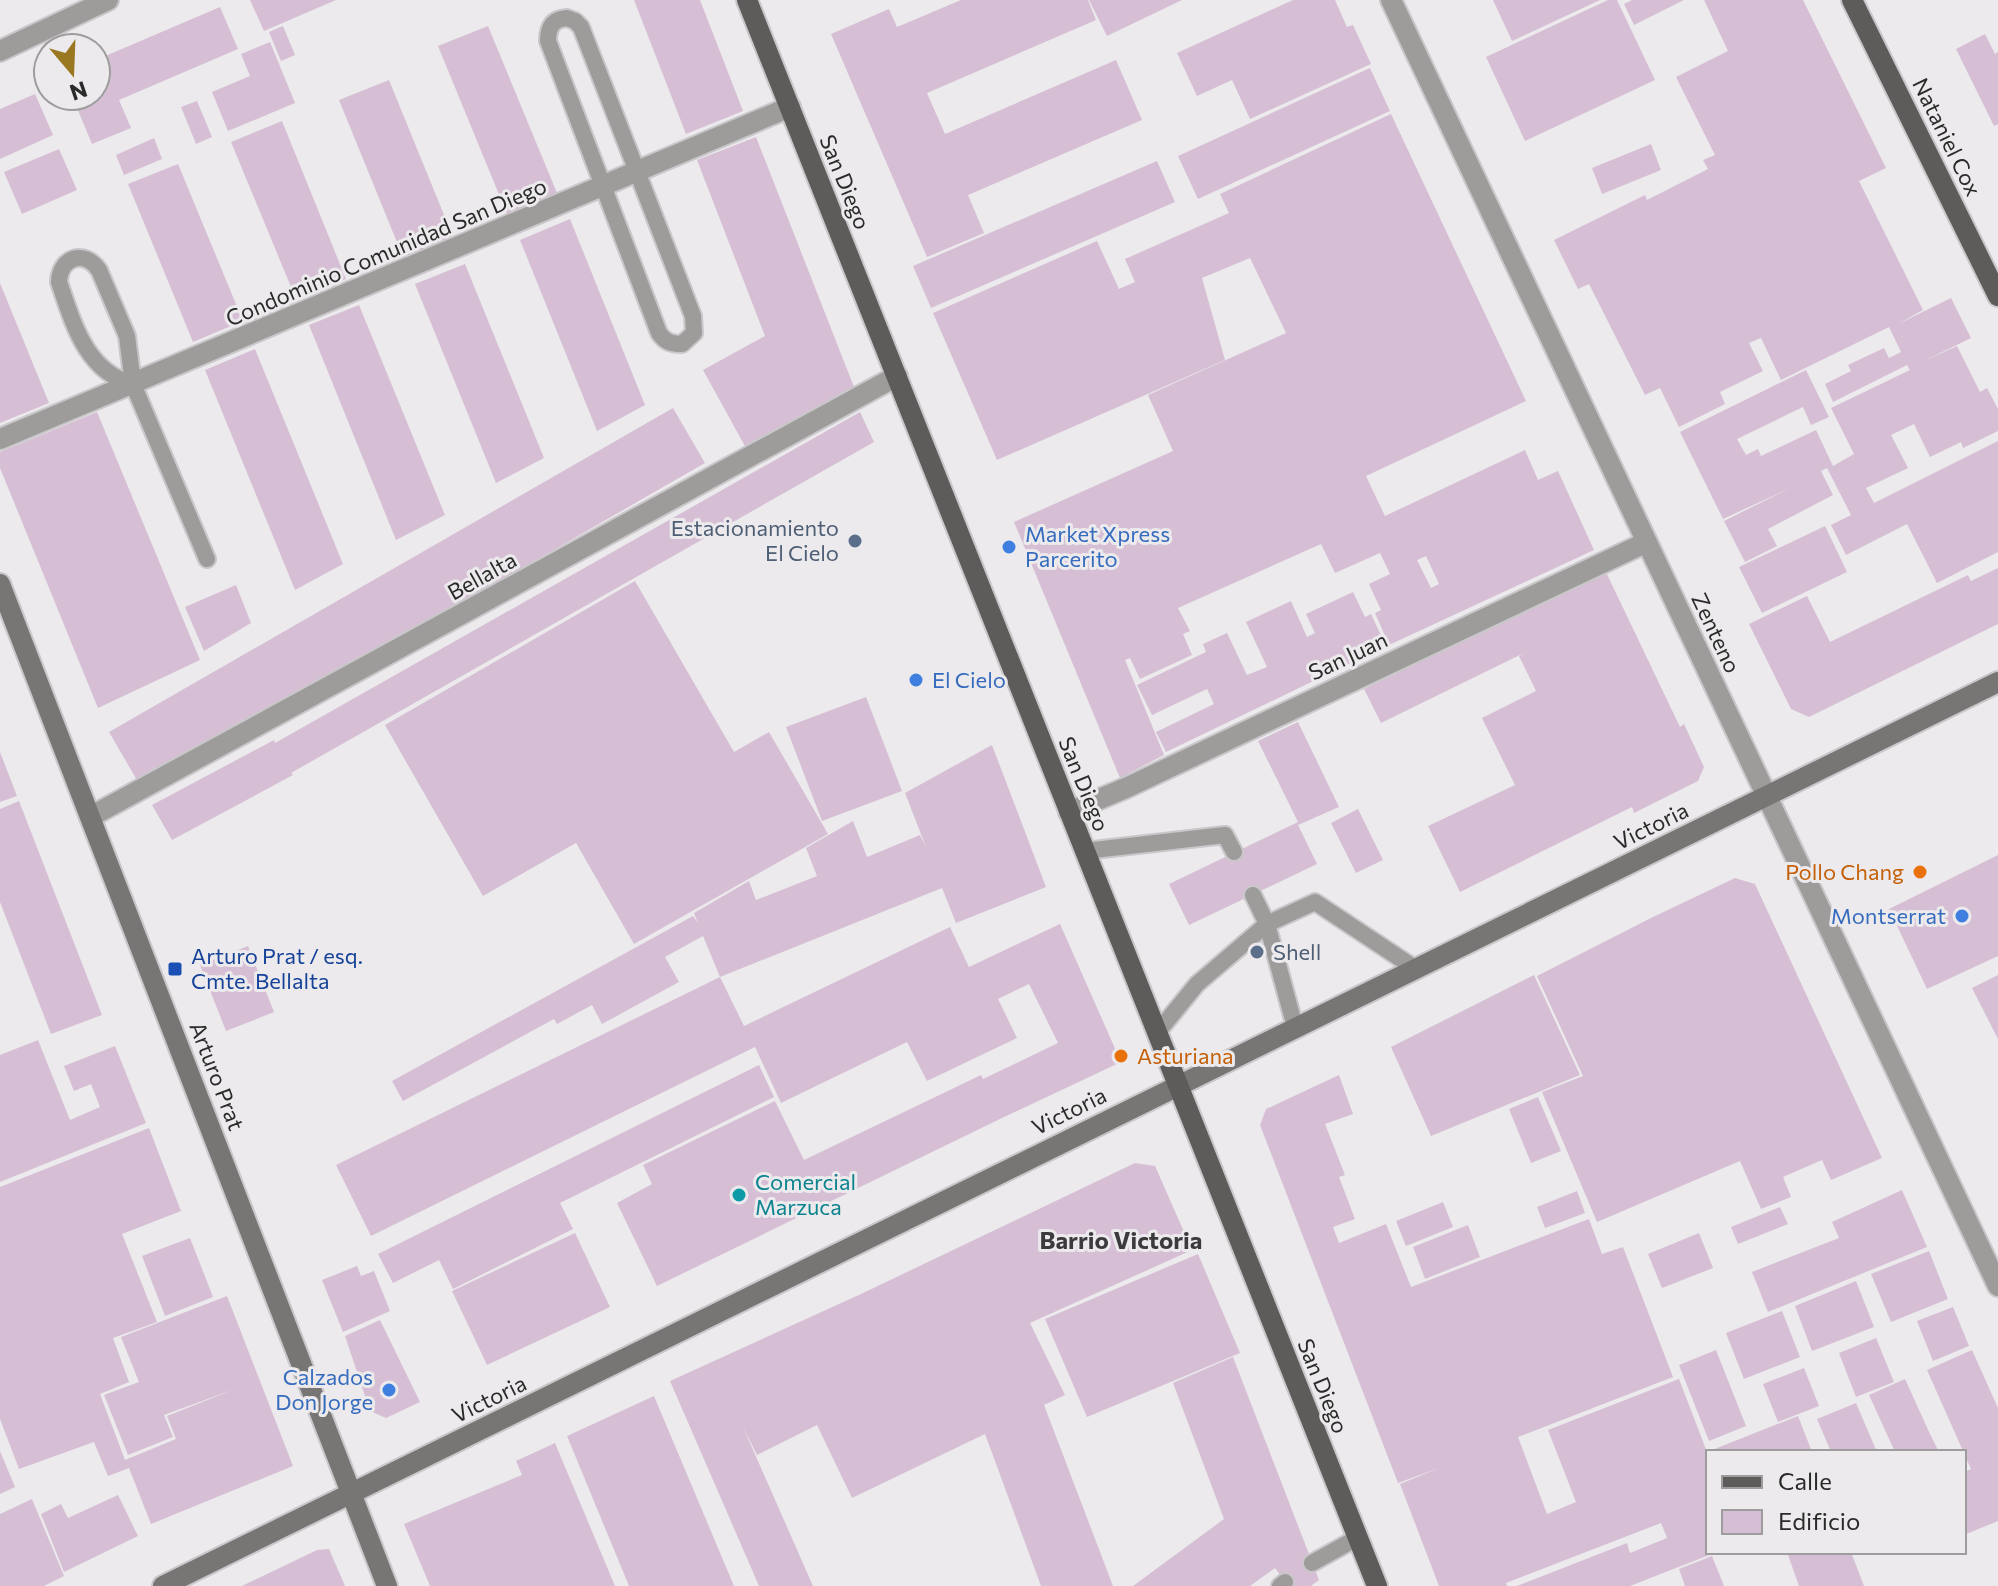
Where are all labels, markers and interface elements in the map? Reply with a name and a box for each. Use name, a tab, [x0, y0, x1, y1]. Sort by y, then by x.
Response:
north arrow	[32, 32, 112, 112]
street label: Nataniel Cox	[1907, 73, 1988, 200]
text: N	[66, 76, 91, 107]
street label: San Diego	[814, 131, 877, 233]
street label: Condominio Comunidad San Diego	[221, 172, 550, 332]
place label: Estacionamiento El Cielo	[671, 514, 839, 566]
place label: Market Xpress Parcerito	[1025, 520, 1170, 572]
marker: Estacionamiento El Cielo	[846, 532, 864, 550]
marker: Market Xpress Parcerito	[1000, 538, 1018, 556]
street label: Bellalta	[443, 546, 521, 605]
street label: Zenteno	[1686, 588, 1747, 677]
street label: San Juan	[1304, 626, 1392, 686]
place label: El Cielo	[932, 666, 1006, 693]
marker: El Cielo	[907, 671, 925, 689]
street label: San Diego	[1053, 733, 1116, 835]
street label: Victoria	[1609, 796, 1692, 855]
place label: Pollo Chang	[1785, 858, 1904, 885]
marker: Pollo Chang	[1911, 863, 1929, 881]
place label: Montserrat	[1831, 902, 1946, 929]
marker: Montserrat	[1953, 907, 1971, 925]
place label: Shell	[1273, 938, 1321, 965]
place label: Arturo Prat / esq. Cmte. Bellalta	[191, 942, 363, 994]
marker: Shell	[1248, 943, 1266, 961]
marker: Arturo Prat / esq. Cmte. Bellalta	[166, 960, 184, 978]
street label: Arturo Prat	[184, 1018, 250, 1134]
place label: Asturiana	[1137, 1042, 1234, 1069]
marker: Asturiana	[1112, 1047, 1130, 1065]
street label: Victoria	[1027, 1081, 1110, 1140]
place label: Comercial Marzuca	[755, 1168, 856, 1220]
marker: Comercial Marzuca	[730, 1186, 748, 1204]
district label: Barrio Victoria	[1040, 1225, 1202, 1254]
street label: San Diego	[1292, 1335, 1355, 1437]
place label: Calzados Don Jorge	[275, 1363, 373, 1415]
street label: Victoria	[447, 1369, 530, 1428]
marker: Calzados Don Jorge	[380, 1381, 398, 1399]
legend	[1706, 1450, 1966, 1554]
text: Calle	[1778, 1466, 1832, 1495]
text: Edificio	[1778, 1506, 1860, 1535]

